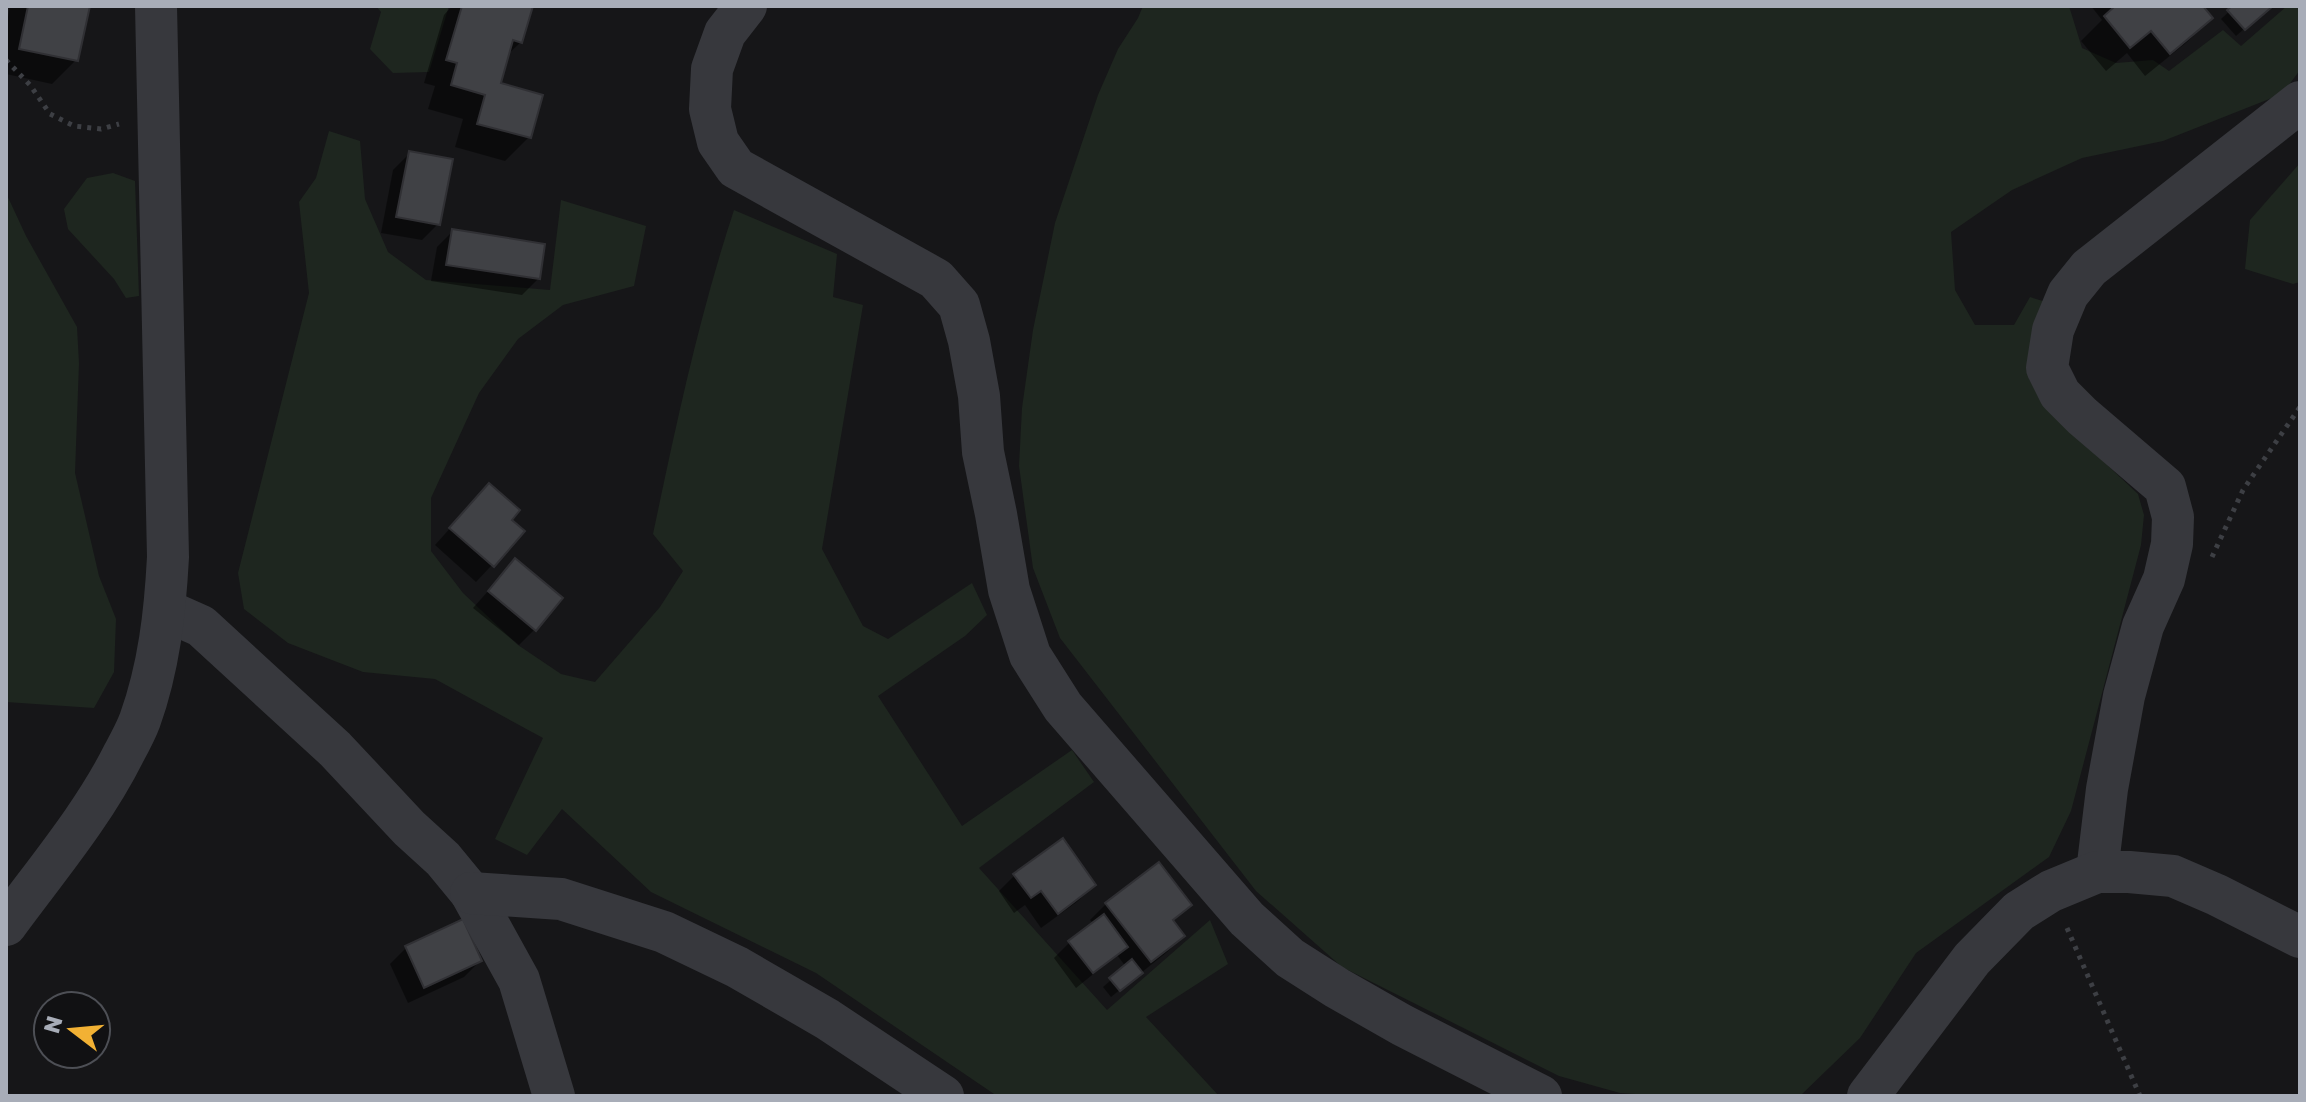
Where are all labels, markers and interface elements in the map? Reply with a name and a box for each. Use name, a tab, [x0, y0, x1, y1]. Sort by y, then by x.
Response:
north arrow	[32, 990, 112, 1070]
text: N	[37, 1013, 68, 1036]

